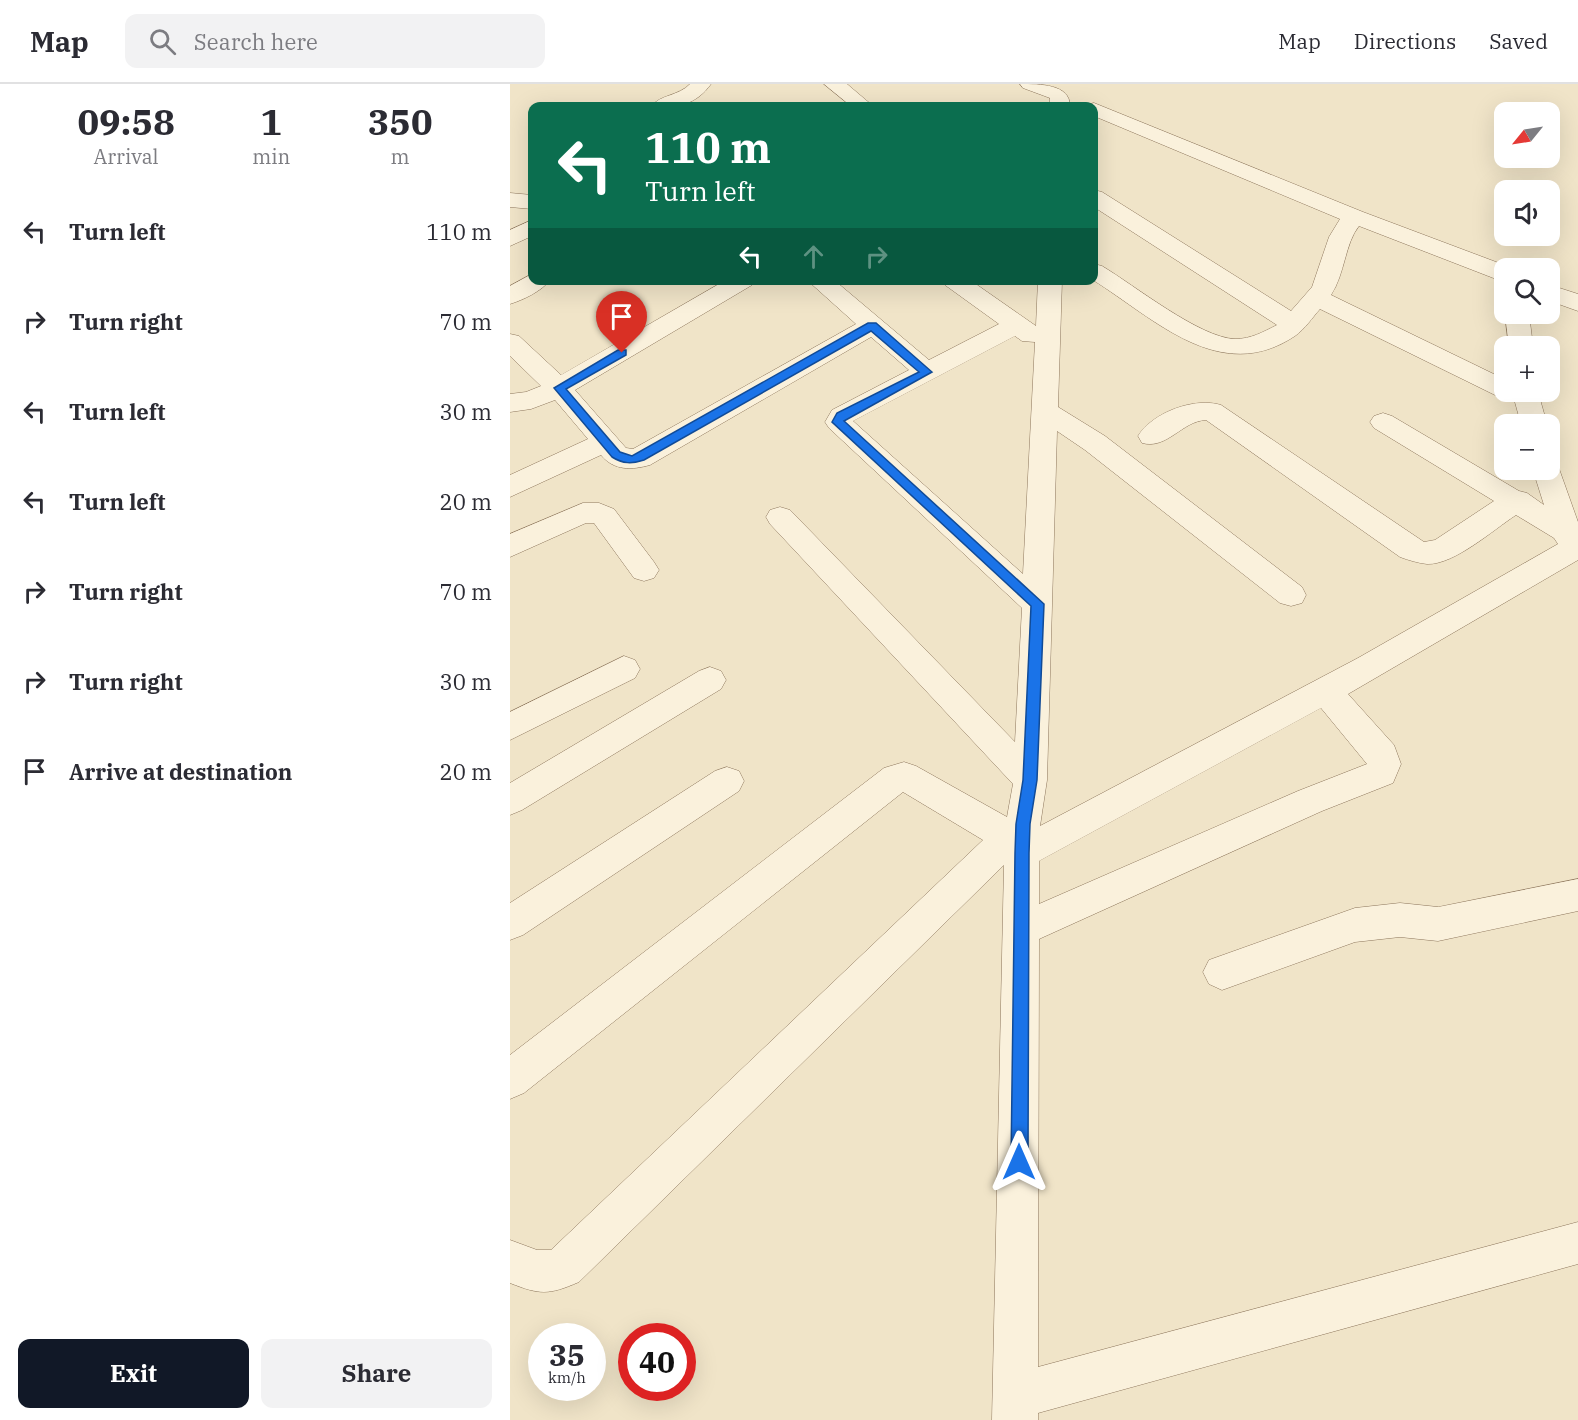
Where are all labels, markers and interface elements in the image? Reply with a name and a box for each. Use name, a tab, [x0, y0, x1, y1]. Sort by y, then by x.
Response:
search box	[125, 14, 545, 68]
text: Map	[30, 23, 89, 60]
icon: search	[146, 25, 179, 58]
text: Search here	[194, 27, 318, 56]
text: Map	[1278, 27, 1321, 55]
text: Directions	[1354, 27, 1456, 55]
text: Saved	[1489, 27, 1548, 55]
text: 09:58	[77, 98, 175, 145]
text: 1	[260, 98, 282, 145]
text: 350	[368, 98, 433, 145]
north arrow	[1494, 102, 1560, 168]
map controls	[1494, 102, 1560, 480]
text: 110 m	[645, 120, 771, 175]
icon: left	[546, 126, 624, 204]
text: Arrival	[94, 143, 159, 170]
text: min	[252, 143, 290, 170]
text: m	[391, 143, 410, 170]
text: Turn left	[645, 173, 756, 208]
button: sound	[1494, 180, 1560, 246]
icon: left	[18, 215, 51, 248]
text: Turn left	[69, 217, 165, 246]
text: 110 m	[426, 217, 492, 246]
icon: left	[734, 240, 767, 273]
icon: ahead	[797, 240, 830, 273]
icon: right	[860, 240, 893, 273]
button: search	[1494, 258, 1560, 324]
pin	[596, 291, 647, 353]
icon: arrive	[605, 300, 638, 333]
icon: right	[18, 305, 51, 338]
text: Turn right	[69, 307, 183, 336]
text: 70 m	[440, 307, 492, 336]
button: +	[1494, 336, 1560, 402]
icon: left	[18, 395, 51, 428]
text: Turn left	[69, 397, 165, 426]
text: 30 m	[440, 397, 492, 426]
button: −	[1494, 414, 1560, 480]
icon: left	[18, 485, 51, 518]
text: Turn left	[69, 487, 165, 516]
text: 20 m	[440, 487, 492, 516]
icon: right	[18, 575, 51, 608]
text: Turn right	[69, 577, 183, 606]
text: 70 m	[440, 577, 492, 606]
icon: right	[18, 665, 51, 698]
text: Turn right	[69, 667, 183, 696]
text: 30 m	[440, 667, 492, 696]
icon: arrive	[18, 755, 51, 788]
text: Arrive at destination	[69, 757, 292, 786]
text: 20 m	[440, 757, 492, 786]
position arrow	[987, 1130, 1051, 1194]
speed limit sign: 40	[618, 1323, 696, 1401]
text: 35	[549, 1335, 585, 1374]
button: Exit	[18, 1339, 249, 1408]
button: Share	[261, 1339, 492, 1408]
text: km/h	[548, 1368, 586, 1387]

